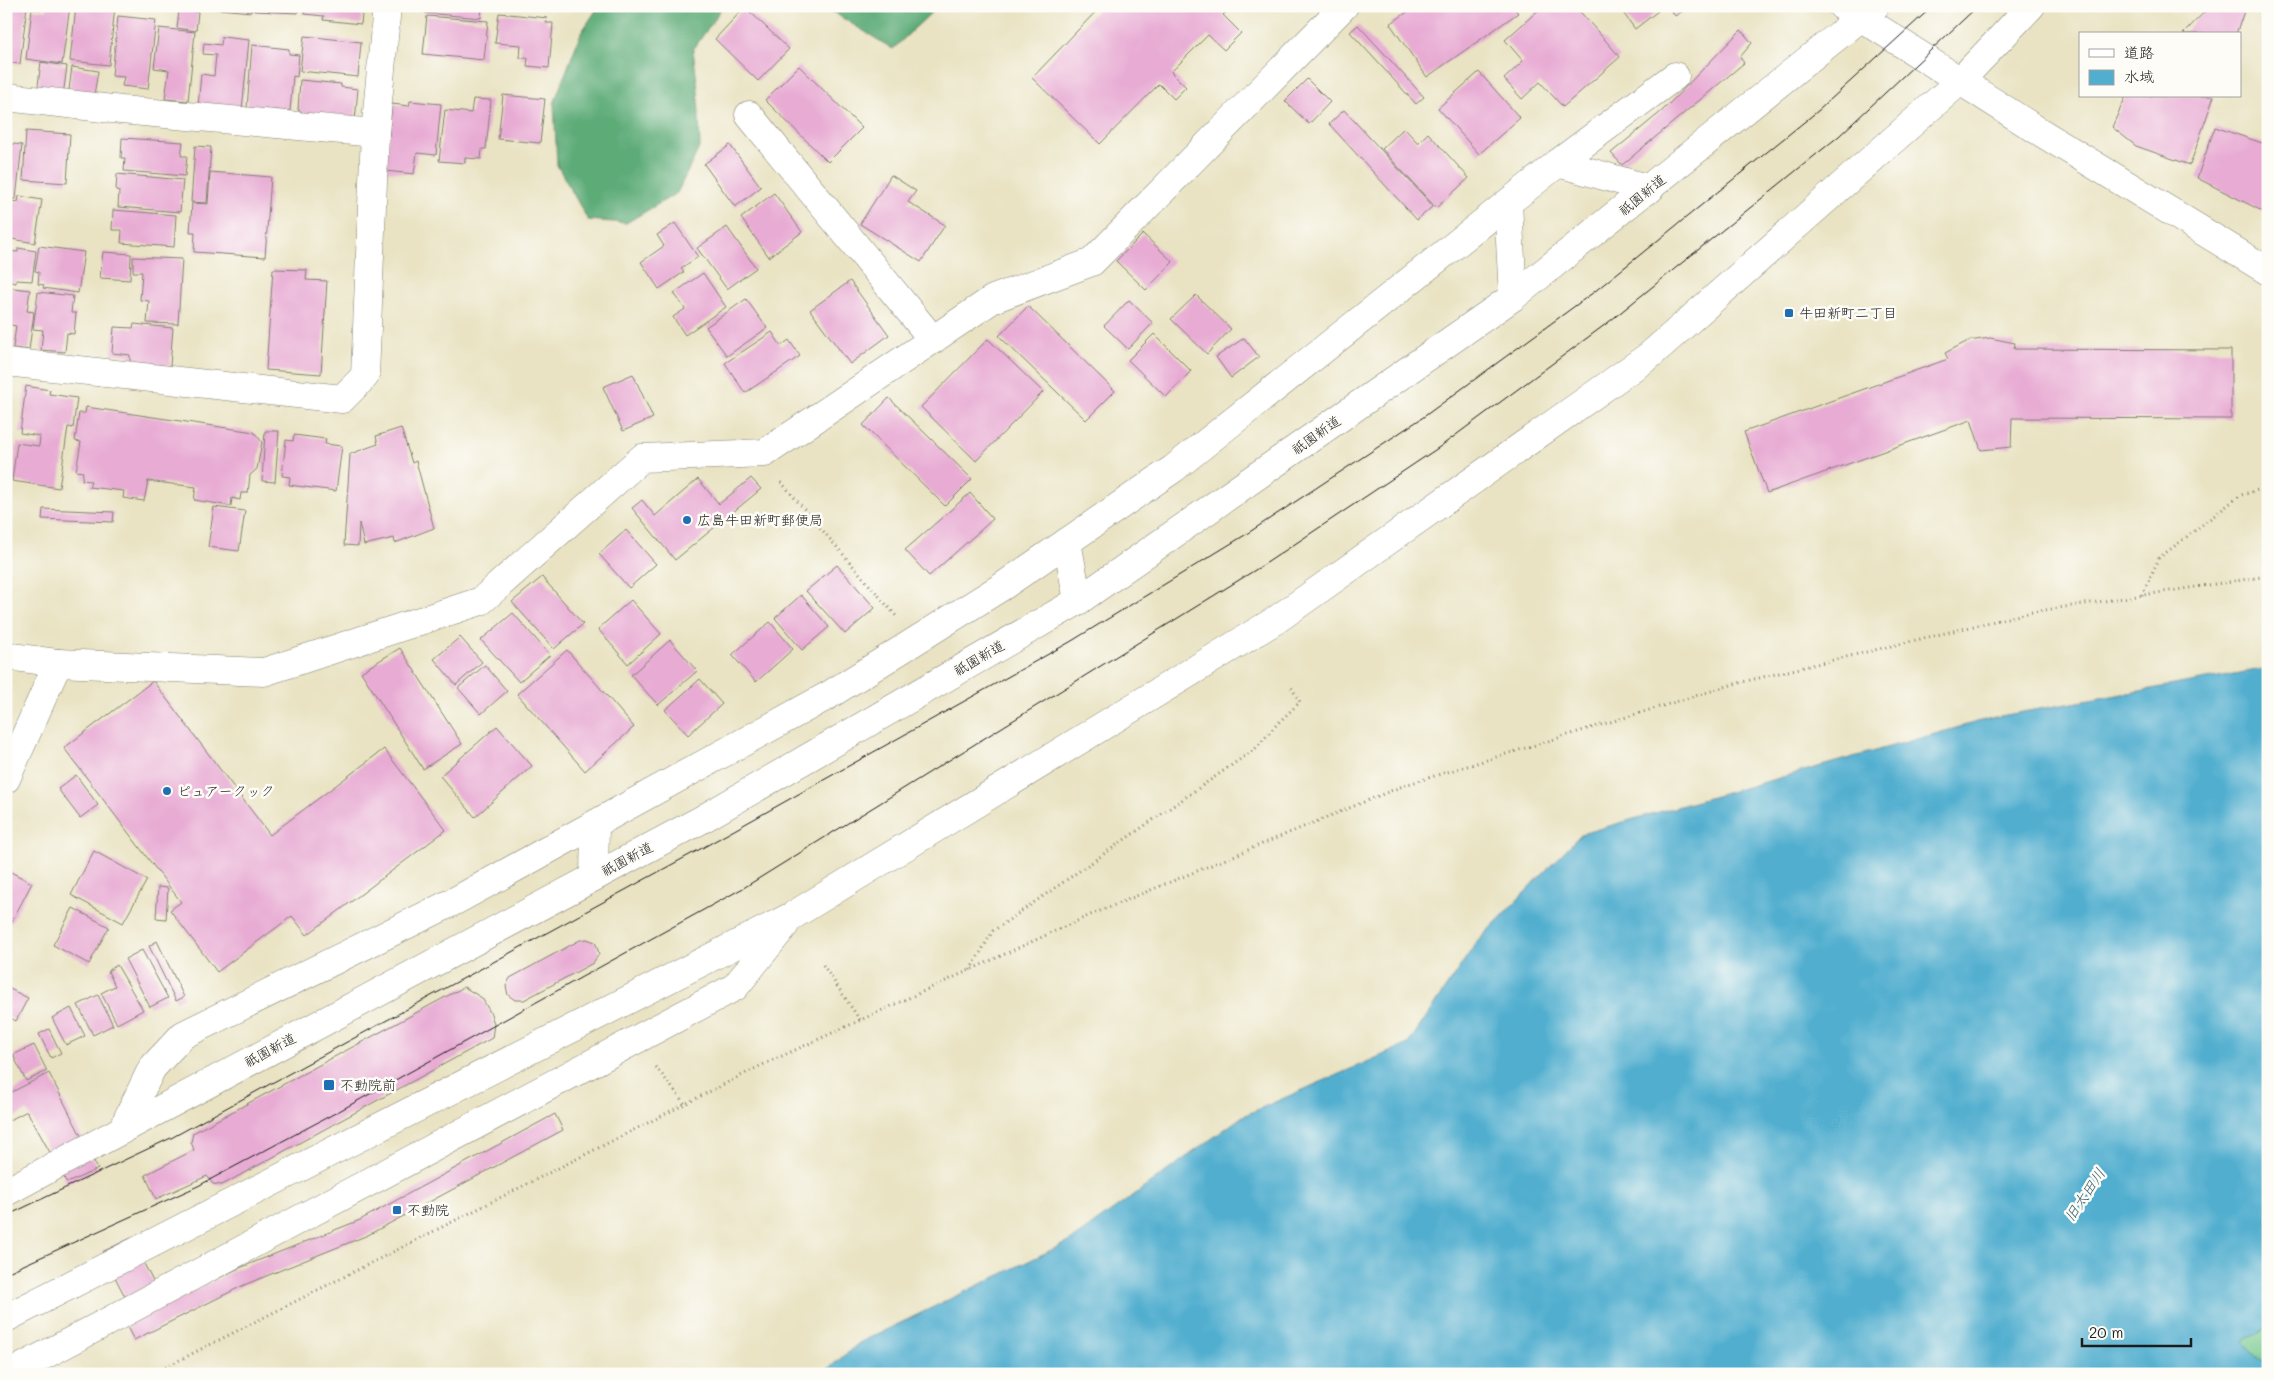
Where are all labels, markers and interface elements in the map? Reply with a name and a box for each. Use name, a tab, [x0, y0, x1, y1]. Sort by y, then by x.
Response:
legend	[2079, 32, 2242, 98]
text: 道路	[2124, 42, 2154, 62]
text: 水域	[2124, 66, 2154, 86]
street label: 祇園新道	[1614, 170, 1669, 220]
place label: 牛田新町二丁目	[1799, 303, 1897, 322]
marker: 牛田新町二丁目	[1783, 307, 1795, 319]
street label: 祇園新道	[1287, 411, 1344, 458]
place label: 広島牛田新町郵便局	[697, 510, 823, 529]
marker: 広島牛田新町郵便局	[681, 514, 693, 526]
street label: 祇園新道	[950, 635, 1008, 680]
place label: ピュアークック	[177, 781, 274, 800]
marker: ピュアークック	[161, 785, 173, 797]
street label: 祇園新道	[598, 837, 656, 880]
street label: 祇園新道	[241, 1028, 299, 1071]
place label: 不動院前	[340, 1075, 396, 1094]
marker: 不動院前	[322, 1078, 336, 1092]
water label: 旧太田川	[2059, 1164, 2109, 1225]
place label: 不動院	[407, 1200, 449, 1219]
marker: 不動院	[391, 1204, 403, 1216]
scale bar	[2082, 1315, 2190, 1347]
text: 20 m	[2089, 1322, 2123, 1342]

